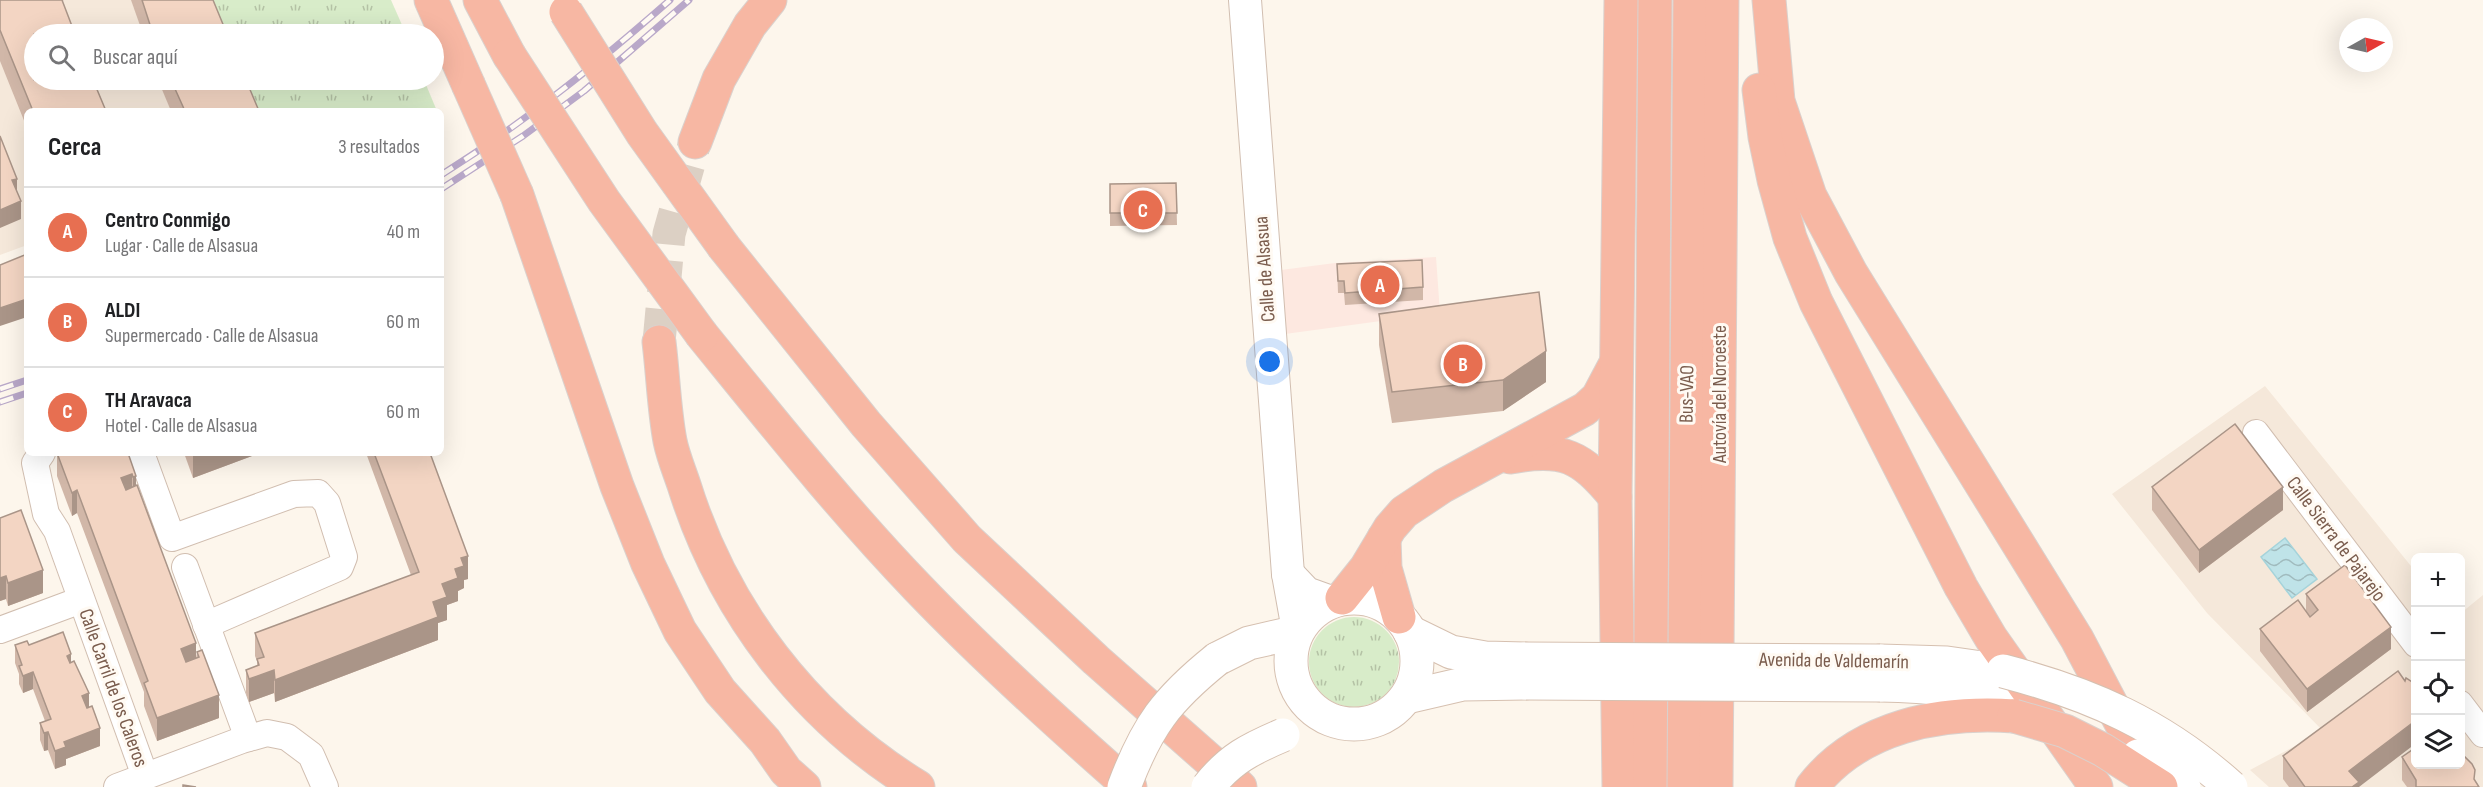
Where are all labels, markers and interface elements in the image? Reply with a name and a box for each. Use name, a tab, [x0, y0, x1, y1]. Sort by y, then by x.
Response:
north arrow	[2339, 18, 2393, 72]
search box	[24, 24, 444, 90]
icon: search	[45, 41, 78, 74]
text: Buscar aquí	[93, 44, 178, 71]
text: Cerca	[48, 132, 101, 163]
text: 3 resultados	[338, 135, 420, 159]
pin: C	[1124, 188, 1162, 232]
text: Centro Conmigo	[105, 207, 231, 234]
street label: Calle de Alsasua	[1249, 215, 1281, 323]
text: A	[63, 220, 72, 244]
text: 40 m	[387, 220, 420, 244]
text: Lugar · Calle de Alsasua	[105, 234, 258, 258]
pin: A	[1360, 262, 1400, 308]
text: ALDI	[105, 297, 140, 324]
text: B	[63, 310, 72, 334]
text: 60 m	[386, 310, 420, 334]
text: Supermercado · Calle de Alsasua	[105, 324, 319, 348]
street label: Autovía del Noroeste	[1708, 325, 1732, 464]
pin: B	[1444, 342, 1482, 386]
your location	[1255, 347, 1284, 376]
street label: Bus-VAO	[1674, 365, 1700, 423]
text: TH Aravaca	[105, 387, 192, 414]
text: C	[62, 400, 73, 424]
text: 60 m	[386, 400, 420, 424]
text: Hotel · Calle de Alsasua	[105, 414, 257, 438]
street label: Calle Sierra de Pajarejo	[2281, 472, 2391, 606]
map controls	[2411, 553, 2465, 769]
button: +	[2411, 553, 2465, 607]
street label: Calle Carril de los Caleros	[73, 606, 153, 770]
button: −	[2411, 607, 2465, 661]
street label: Avenida de Valdemarín	[1758, 648, 1909, 674]
button: locate	[2411, 661, 2465, 715]
button: layers	[2411, 715, 2465, 769]

